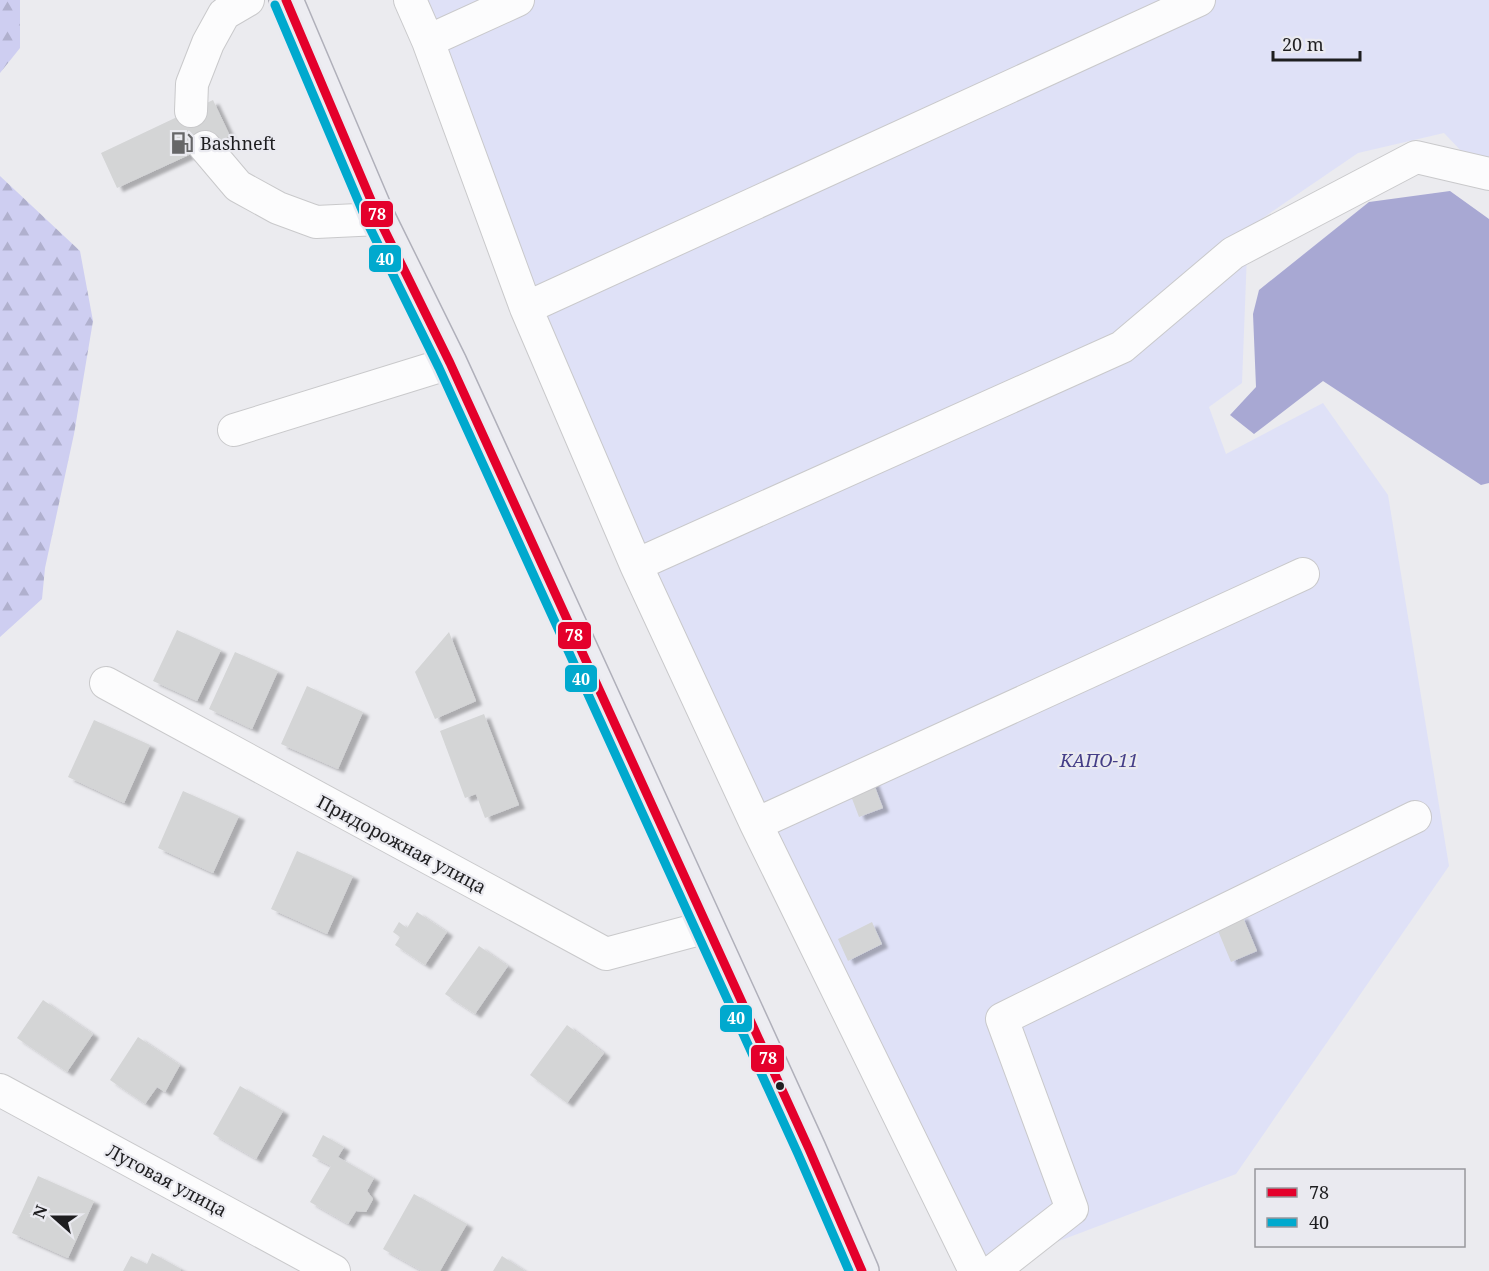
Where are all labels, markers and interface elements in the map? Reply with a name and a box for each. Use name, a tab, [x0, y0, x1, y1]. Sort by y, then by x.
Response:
scale bar	[1273, 24, 1360, 62]
text: 20 m	[1282, 32, 1324, 56]
fuel station icon: Bashneft	[169, 130, 195, 156]
place label: Bashneft	[200, 131, 276, 155]
line badge: 78	[360, 200, 394, 228]
text: 78	[368, 203, 386, 225]
line badge: 40	[368, 244, 402, 273]
text: 40	[376, 248, 394, 270]
line badge: 78	[557, 621, 592, 650]
text: 78	[565, 624, 583, 646]
line badge: 40	[564, 664, 598, 693]
text: 40	[572, 668, 590, 690]
park label: КАПО-11	[1059, 748, 1138, 772]
street label: Придорожная улица	[313, 789, 491, 899]
line badge: 40	[719, 1004, 753, 1033]
text: 40	[727, 1007, 745, 1029]
line badge: 78	[750, 1044, 785, 1073]
text: 78	[759, 1047, 777, 1069]
unlabelled marker	[774, 1080, 786, 1092]
street label: Луговая улица	[103, 1138, 231, 1222]
legend	[1255, 1169, 1465, 1247]
text: 78	[1309, 1180, 1329, 1204]
north arrow	[24, 1187, 84, 1247]
text: N	[27, 1201, 53, 1221]
text: 40	[1309, 1210, 1329, 1234]

